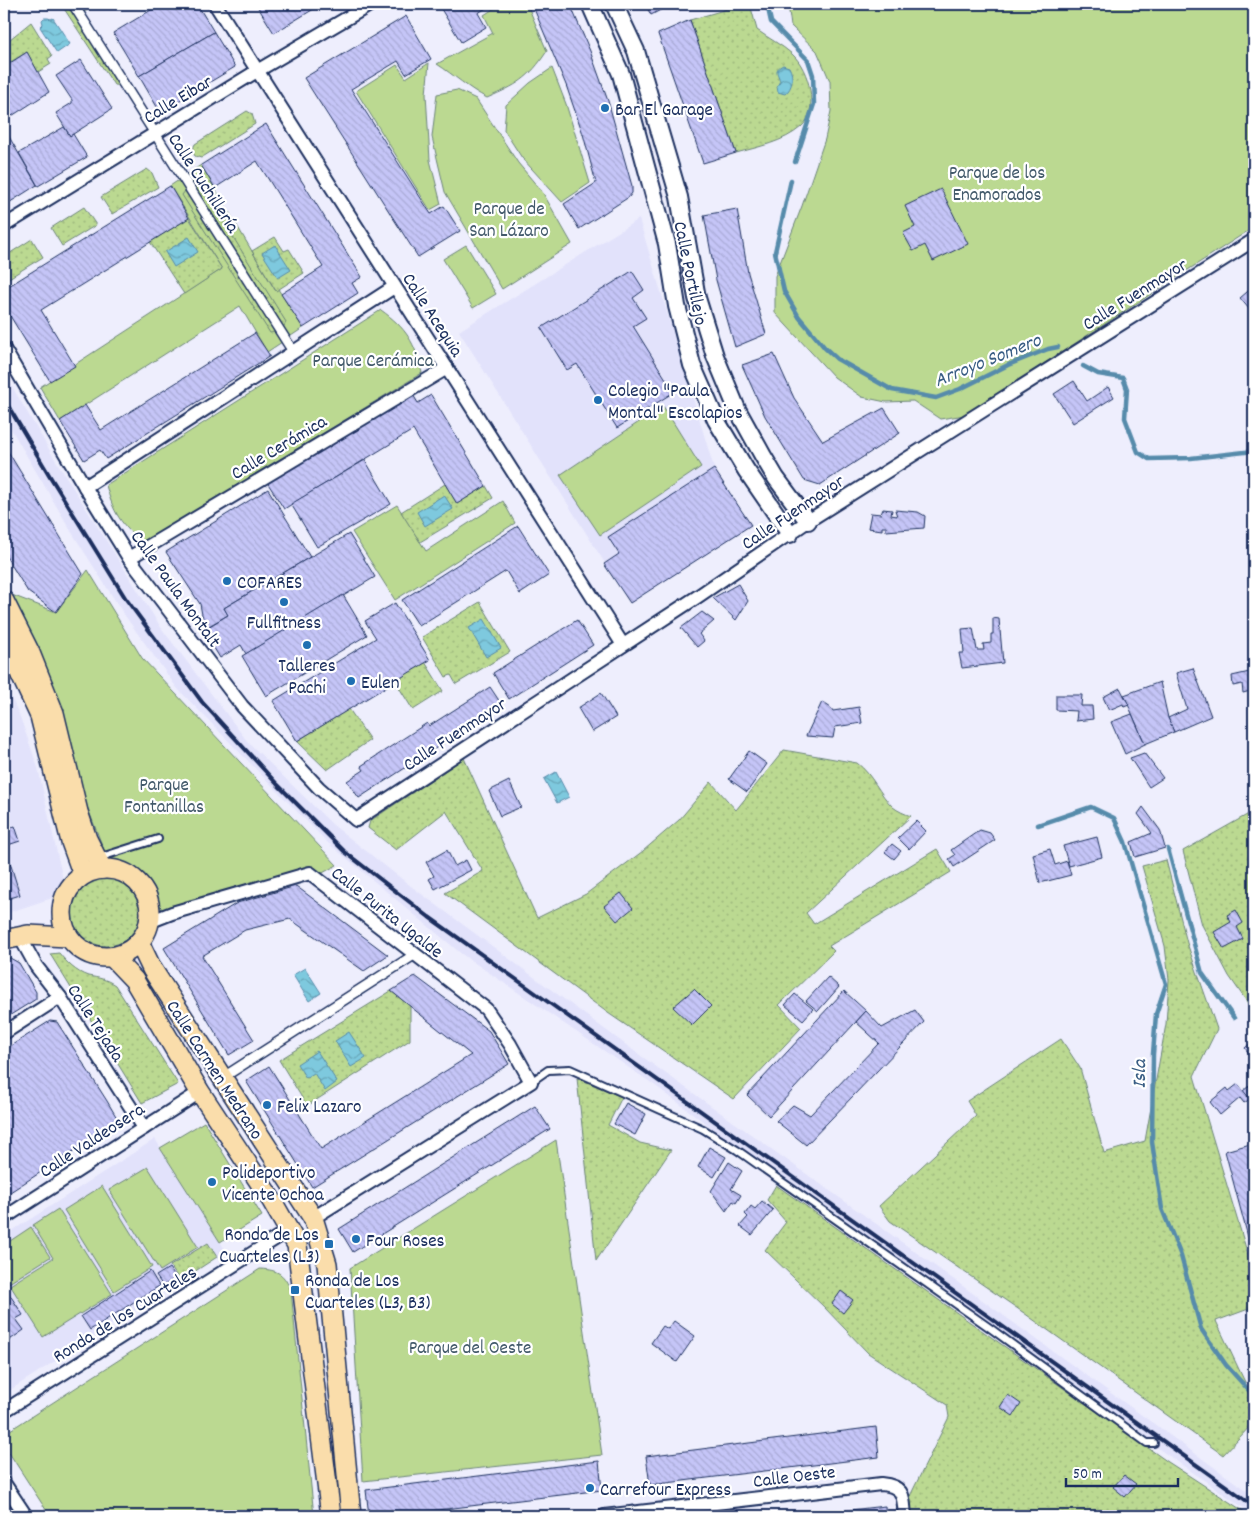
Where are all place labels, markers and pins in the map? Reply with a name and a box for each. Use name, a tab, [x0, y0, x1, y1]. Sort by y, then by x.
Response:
place label: Bar El Garage	[615, 98, 713, 125]
marker: Bar El Garage	[599, 102, 611, 114]
place label: Colegio "Paula Montal" Escolapios	[608, 379, 743, 428]
marker: Colegio "Paula Montal" Escolapios	[592, 394, 604, 406]
place label: COFARES	[237, 571, 302, 598]
marker: COFARES	[221, 575, 233, 587]
marker: Fullfitness	[278, 596, 290, 608]
place label: Fullfitness	[247, 611, 321, 638]
marker: Talleres Pachi	[301, 639, 313, 651]
place label: Talleres Pachi	[278, 654, 336, 703]
place label: Eulen	[361, 671, 399, 698]
marker: Eulen	[345, 675, 357, 687]
place label: Felix Lazaro	[277, 1095, 362, 1122]
marker: Felix Lazaro	[261, 1099, 273, 1111]
place label: Polideportivo Vicente Ochoa	[222, 1161, 325, 1210]
marker: Polideportivo Vicente Ochoa	[206, 1176, 218, 1188]
place label: Ronda de Los Cuarteles (L3)	[219, 1223, 319, 1272]
place label: Four Roses	[366, 1229, 445, 1256]
marker: Four Roses	[350, 1233, 362, 1245]
marker: Ronda de Los Cuarteles (L3)	[323, 1238, 335, 1250]
place label: Ronda de Los Cuarteles (L3, B3)	[305, 1269, 430, 1318]
marker: Ronda de Los Cuarteles (L3, B3)	[289, 1284, 301, 1296]
place label: Carrefour Express	[600, 1478, 731, 1505]
marker: Carrefour Express	[584, 1482, 596, 1494]

